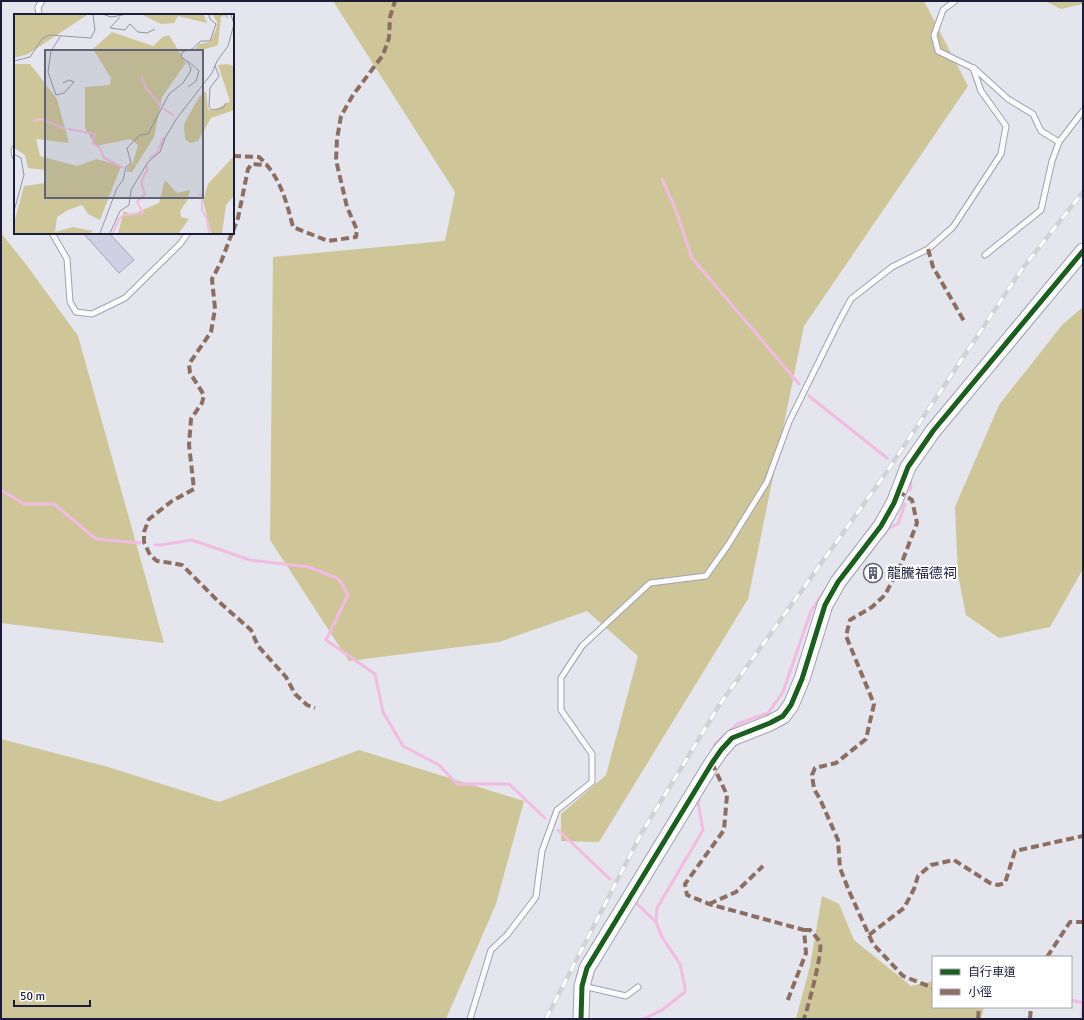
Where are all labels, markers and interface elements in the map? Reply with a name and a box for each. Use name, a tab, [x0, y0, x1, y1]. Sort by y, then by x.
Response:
inset map	[14, 14, 234, 234]
building icon: 龍騰福德祠	[862, 562, 884, 584]
place label: 龍騰福德祠	[887, 565, 957, 582]
legend	[932, 956, 1072, 1008]
text: 自行車道	[968, 965, 1016, 980]
scale bar	[14, 982, 90, 1008]
text: 小徑	[968, 985, 992, 1000]
text: 50 m	[20, 989, 45, 1004]

